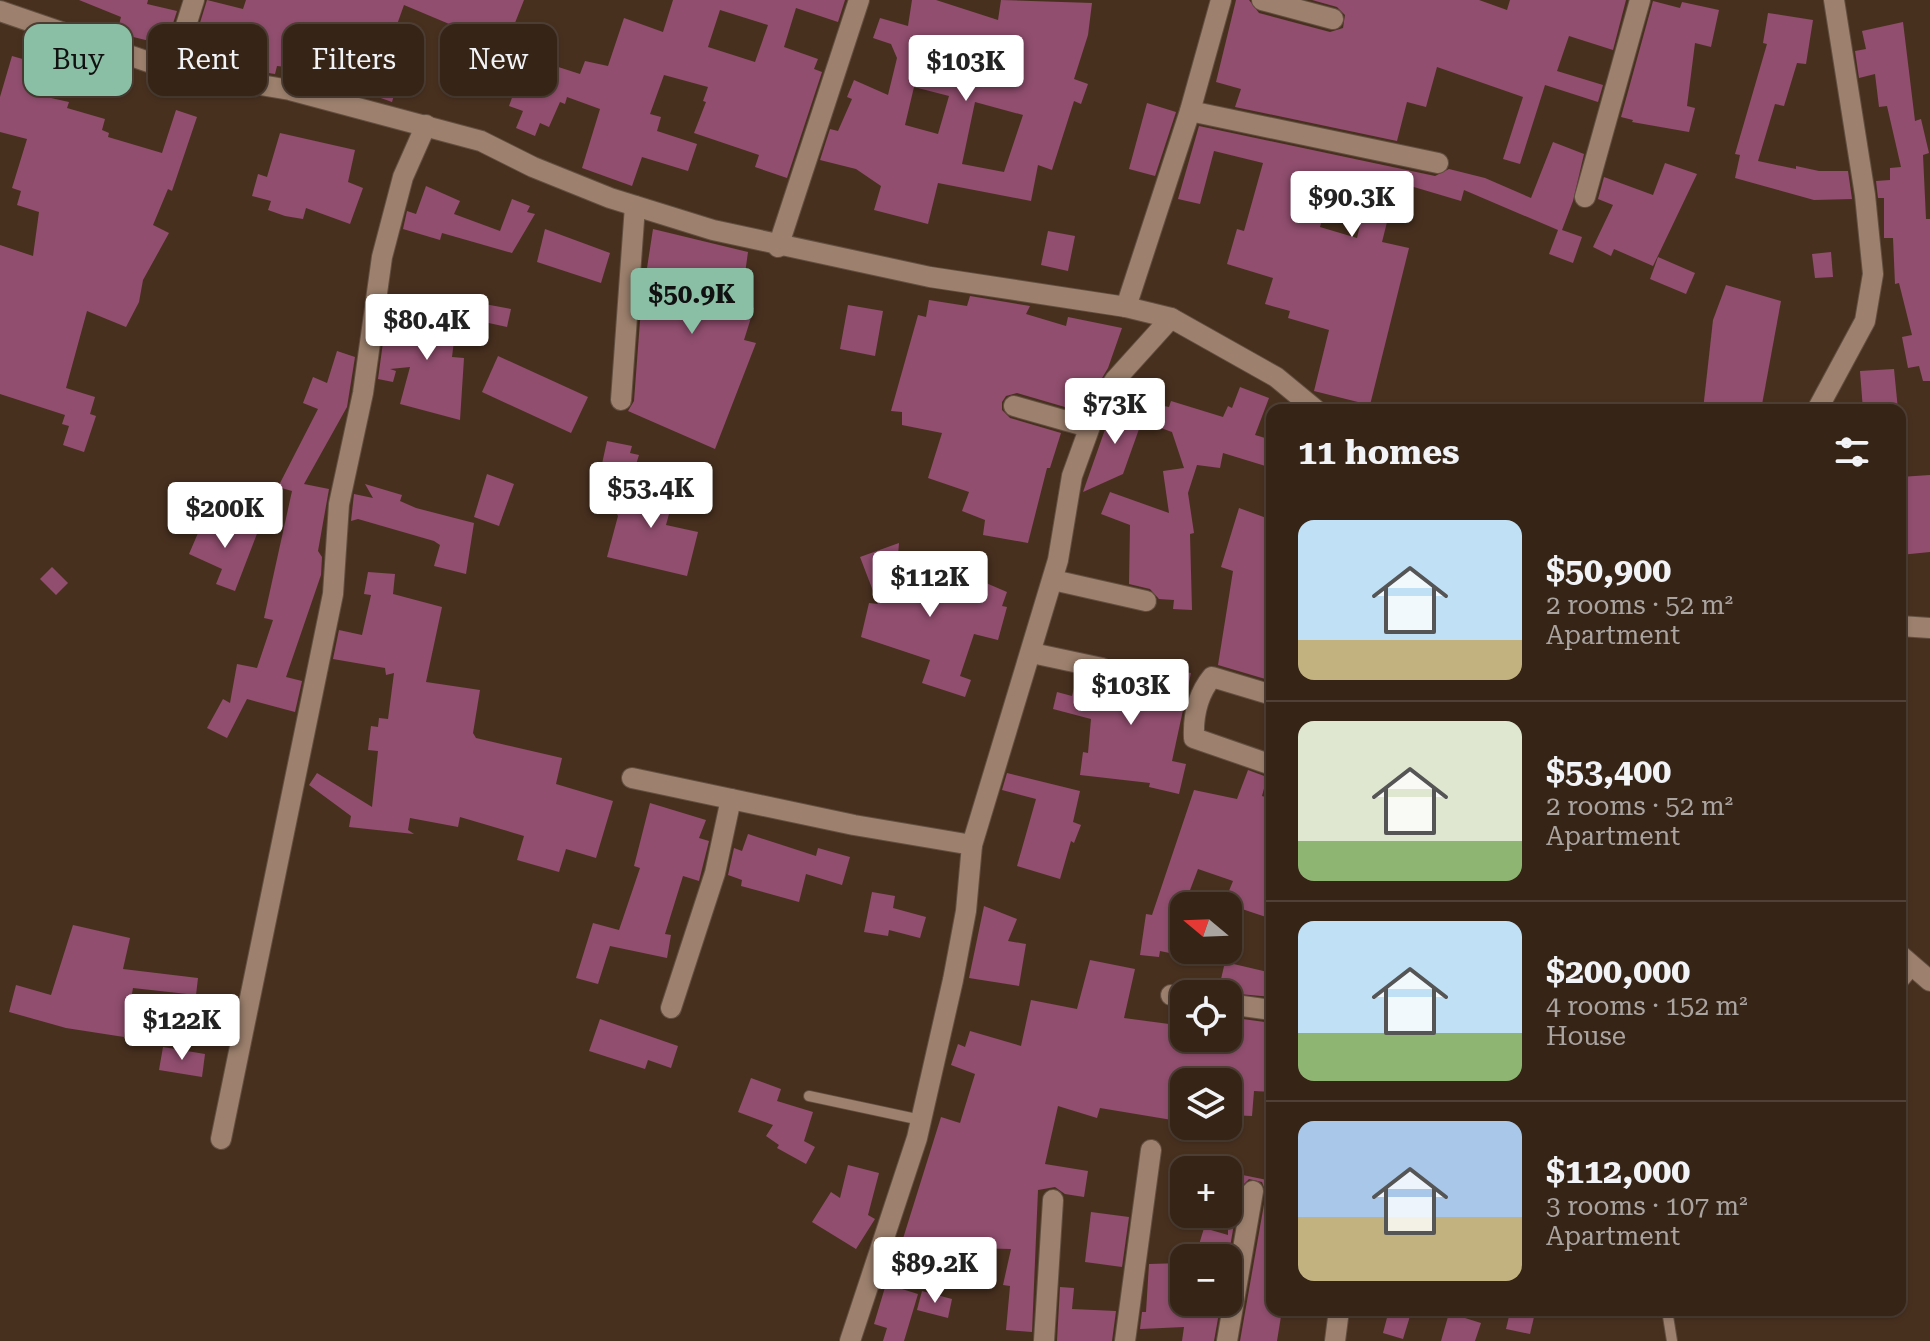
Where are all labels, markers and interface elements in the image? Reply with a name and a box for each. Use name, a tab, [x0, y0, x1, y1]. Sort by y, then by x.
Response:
chip: Buy	[24, 24, 132, 96]
chip: Rent	[148, 24, 267, 96]
chip: Filters	[283, 24, 424, 96]
chip: New	[440, 24, 557, 96]
pin: $103K	[910, 35, 1022, 103]
text: $103K	[927, 46, 1005, 76]
pin: $90.3K	[1287, 171, 1417, 239]
text: $90.3K	[1309, 182, 1395, 212]
pin: $50.9K	[627, 268, 757, 336]
text: $50.9K	[649, 279, 735, 309]
pin: $80.4K	[362, 294, 492, 362]
text: $80.4K	[384, 305, 470, 335]
pin: $73K	[1068, 378, 1162, 446]
text: $73K	[1083, 389, 1147, 419]
icon: filters	[1830, 430, 1874, 474]
text: 11 homes	[1298, 432, 1460, 472]
pin: $53.4K	[586, 462, 716, 530]
text: $53.4K	[608, 473, 694, 503]
pin: $200K	[169, 482, 281, 550]
text: $200K	[186, 493, 264, 523]
text: $50,900	[1546, 550, 1671, 590]
pin: $112K	[874, 551, 986, 619]
icon: home	[1362, 552, 1458, 648]
text: $112K	[891, 562, 969, 592]
text: 2 rooms · 52 m²	[1546, 590, 1733, 620]
text: Apartment	[1546, 620, 1680, 650]
pin: $103K	[1075, 659, 1187, 727]
text: $103K	[1092, 670, 1170, 700]
text: $53,400	[1546, 751, 1671, 791]
icon: home	[1362, 753, 1458, 849]
text: 2 rooms · 52 m²	[1546, 791, 1733, 821]
text: Apartment	[1546, 821, 1680, 851]
north arrow	[1170, 892, 1242, 964]
map controls	[1170, 892, 1242, 1316]
text: $200,000	[1546, 951, 1690, 991]
icon: home	[1362, 953, 1458, 1049]
button: locate	[1170, 980, 1242, 1052]
text: 4 rooms · 152 m²	[1546, 991, 1748, 1021]
pin: $122K	[126, 994, 238, 1062]
text: $122K	[143, 1005, 221, 1035]
text: House	[1546, 1021, 1626, 1051]
button: layers	[1170, 1068, 1242, 1140]
text: $112,000	[1546, 1151, 1690, 1191]
icon: home	[1362, 1153, 1458, 1249]
button: +	[1170, 1156, 1242, 1228]
text: 3 rooms · 107 m²	[1546, 1191, 1748, 1221]
text: Apartment	[1546, 1221, 1680, 1251]
pin: $89.2K	[870, 1237, 1000, 1305]
button: −	[1170, 1244, 1242, 1316]
text: $89.2K	[892, 1248, 978, 1278]

